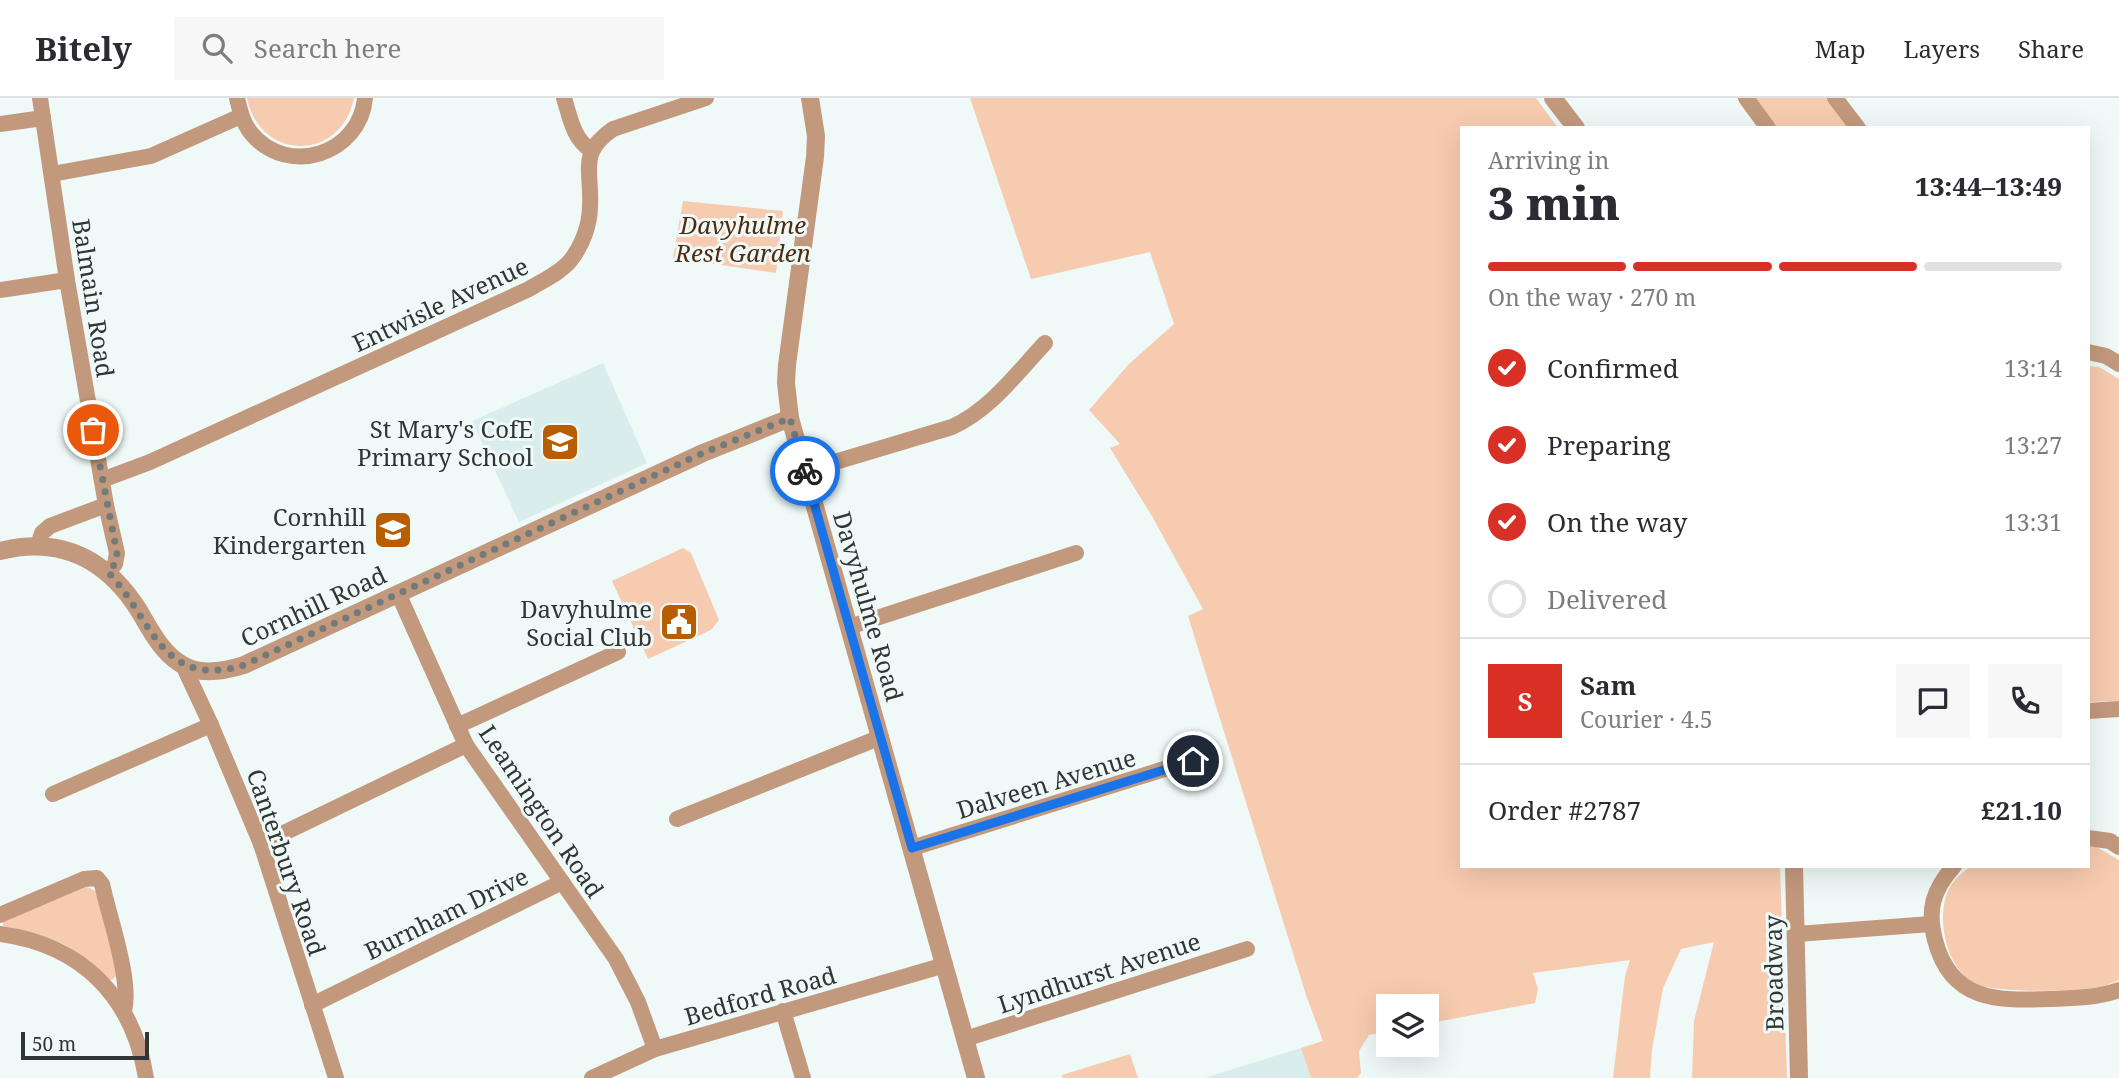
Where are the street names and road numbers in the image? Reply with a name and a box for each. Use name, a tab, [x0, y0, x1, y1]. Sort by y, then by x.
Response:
street label: Balmain Road	[65, 216, 123, 380]
street label: Entwisle Avenue	[347, 249, 533, 359]
street label: Davyhulme Road	[826, 507, 912, 705]
street label: Cornhill Road	[235, 558, 391, 654]
street label: Leamington Road	[472, 718, 612, 904]
street label: Dalveen Avenue	[952, 740, 1140, 826]
street label: Canterbury Road	[240, 764, 334, 960]
street label: Burnham Drive	[359, 859, 533, 967]
street label: Broadway	[1755, 914, 1791, 1031]
street label: Lyndhurst Avenue	[994, 924, 1204, 1020]
street label: Bedford Road	[680, 958, 840, 1032]

